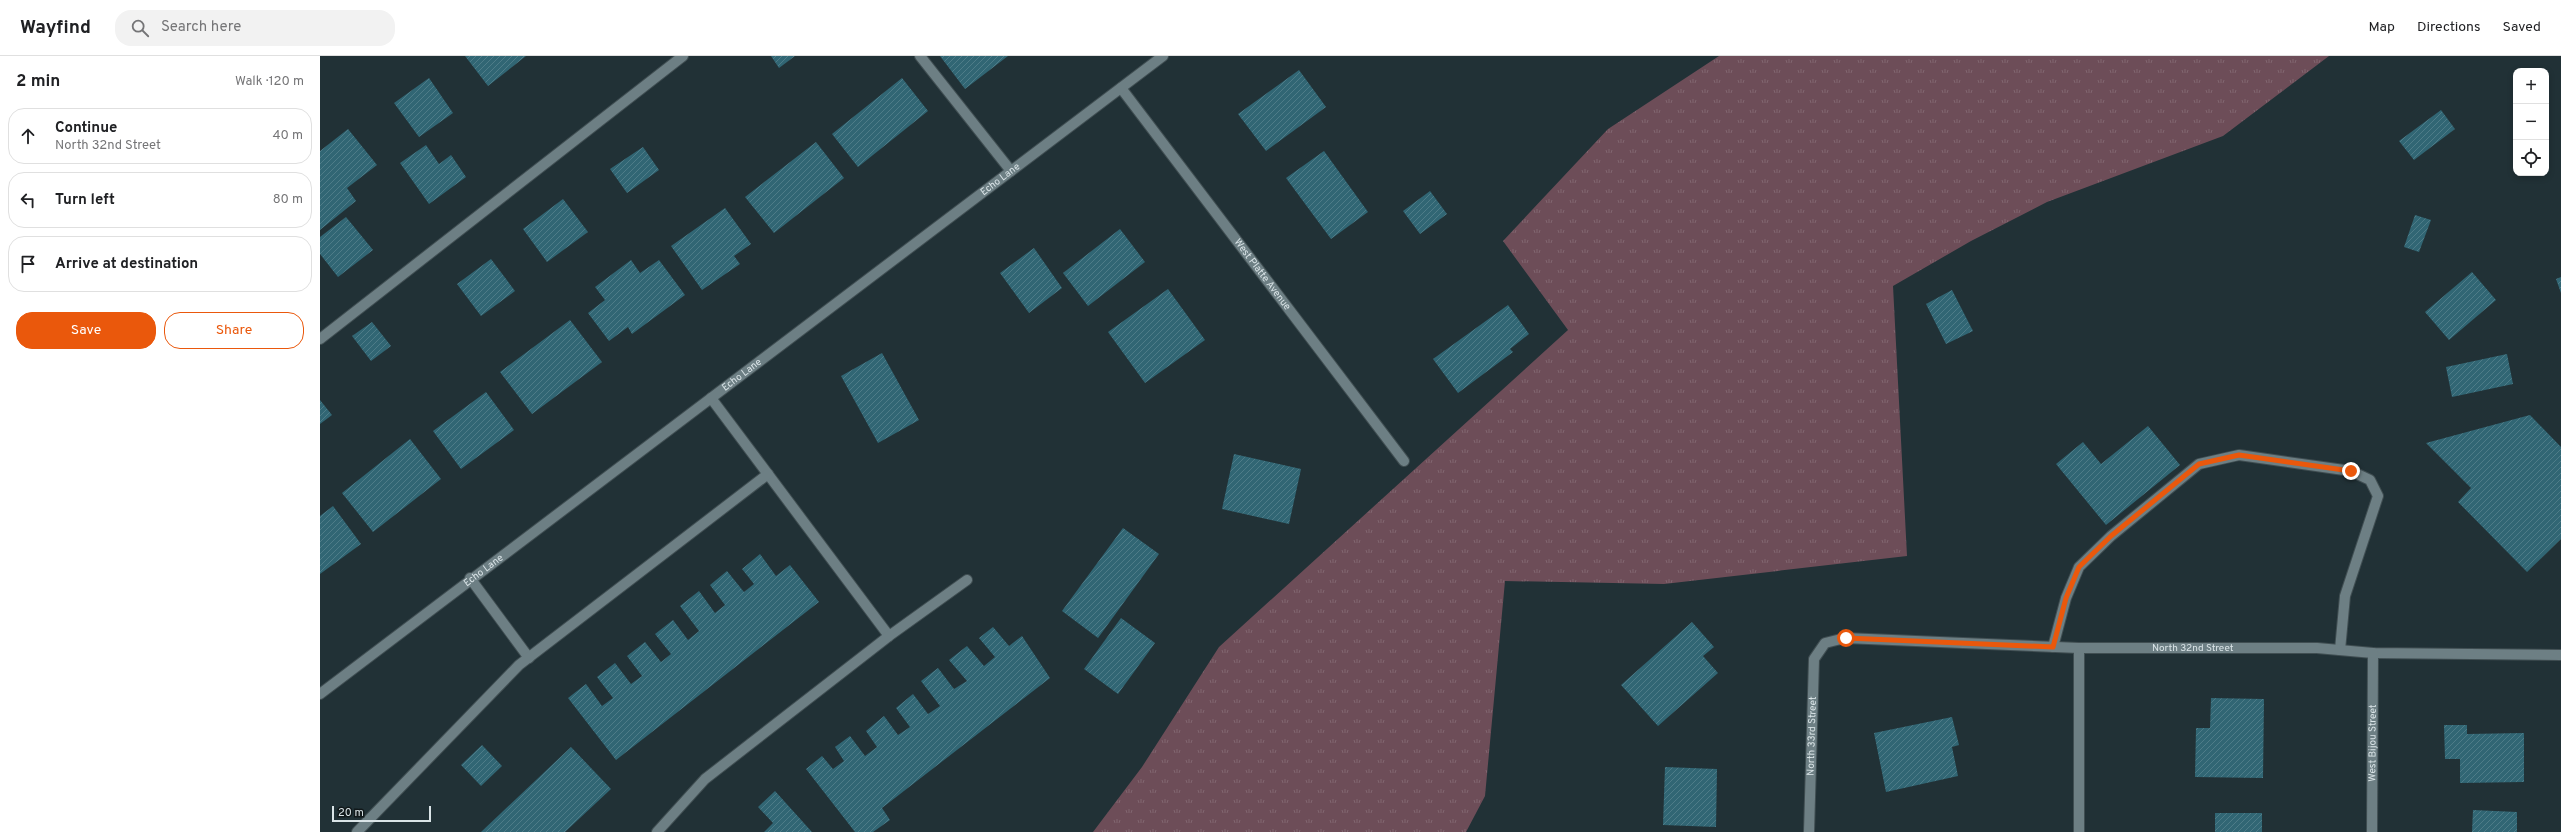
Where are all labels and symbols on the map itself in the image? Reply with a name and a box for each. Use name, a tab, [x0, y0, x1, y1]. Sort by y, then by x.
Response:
street label: Echo Lane	[978, 160, 1023, 198]
street label: West Platte Avenue	[1231, 236, 1294, 313]
street label: Echo Lane	[719, 356, 764, 394]
route end	[2342, 462, 2360, 480]
street label: Echo Lane	[461, 551, 506, 590]
route start	[1837, 629, 1855, 647]
street label: North 32nd Street	[2152, 642, 2234, 655]
street label: North 33rd Street	[1804, 696, 1819, 776]
street label: West Bijou Street	[2366, 704, 2379, 782]
scale bar	[332, 804, 431, 823]

